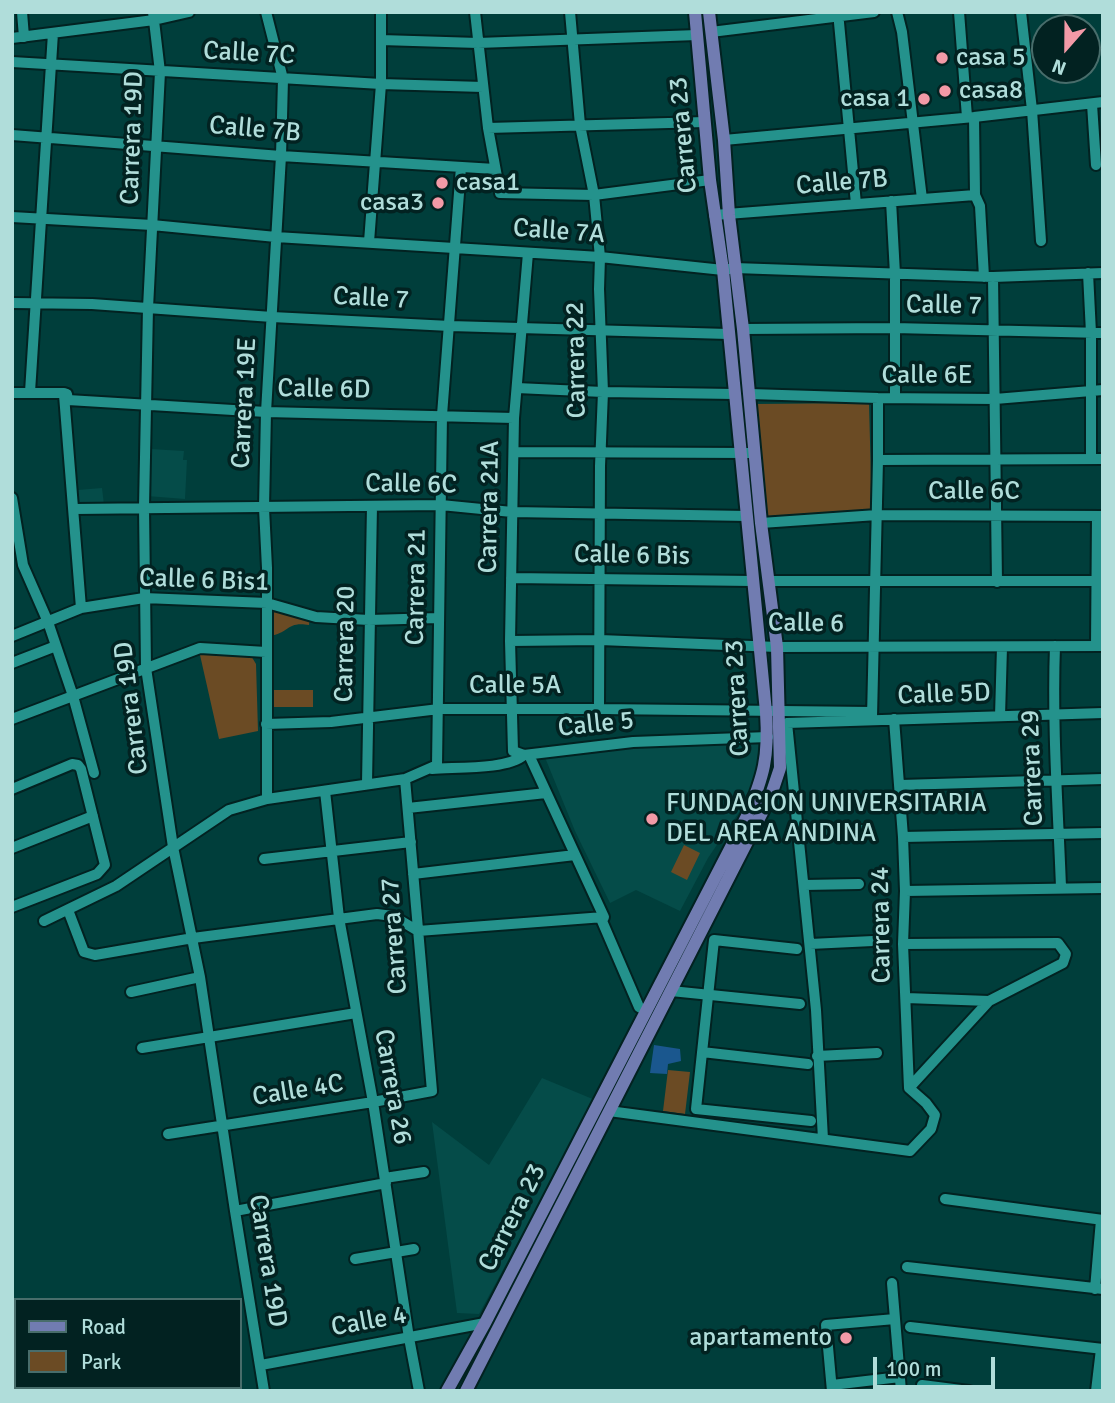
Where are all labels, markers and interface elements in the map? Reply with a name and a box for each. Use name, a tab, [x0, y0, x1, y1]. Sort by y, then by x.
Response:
north arrow	[1031, 14, 1101, 84]
street label: Calle 7C	[202, 36, 296, 72]
place label: casa 5	[956, 42, 1026, 74]
marker: casa 5	[934, 50, 950, 66]
text: N	[1049, 53, 1070, 80]
street label: Carrera 19D	[115, 71, 151, 205]
place label: casa8	[959, 75, 1023, 107]
street label: Carrera 23	[663, 76, 705, 194]
place label: casa 1	[840, 83, 910, 115]
marker: casa8	[937, 83, 953, 99]
marker: casa 1	[916, 91, 932, 107]
street label: Calle 7B	[208, 110, 302, 150]
street label: Calle 7B	[795, 163, 889, 203]
place label: casa1	[456, 167, 520, 199]
marker: casa1	[434, 175, 450, 191]
place label: casa3	[360, 187, 424, 219]
marker: casa3	[430, 195, 446, 211]
street label: Calle 7A	[512, 213, 606, 251]
street label: Calle 7	[332, 281, 410, 317]
street label: Calle 7	[906, 290, 982, 322]
street label: Carrera 22	[560, 301, 594, 419]
street label: Carrera 19E	[226, 337, 264, 469]
street label: Calle 6E	[882, 360, 972, 392]
street label: Calle 6D	[277, 374, 371, 406]
street label: Carrera 21A	[473, 440, 507, 574]
street label: Calle 6C	[365, 469, 457, 501]
street label: Calle 6C	[928, 476, 1020, 508]
street label: Carrera 21	[400, 528, 434, 646]
street label: Calle 6 Bis	[574, 539, 690, 573]
street label: Calle 6 Bis1	[138, 563, 270, 599]
street label: Carrera 20	[329, 585, 363, 703]
street label: Calle 6	[768, 608, 844, 640]
street label: Carrera 23	[719, 639, 757, 757]
street label: Carrera 19D	[108, 640, 156, 776]
street label: Calle 5A	[469, 670, 561, 702]
street label: Calle 5D	[897, 678, 991, 712]
street label: Calle 5	[556, 706, 636, 744]
street label: Carrera 29	[1015, 709, 1051, 827]
place label: FUNDACION UNIVERSITARIA DEL AREA ANDINA	[666, 788, 987, 850]
marker: FUNDACION UNIVERSITARIA DEL AREA ANDINA	[644, 811, 660, 827]
street label: Carrera 24	[865, 866, 899, 984]
street label: Carrera 27	[375, 877, 415, 995]
street label: Carrera 26	[367, 1027, 417, 1147]
street label: Calle 4C	[250, 1068, 346, 1114]
street label: Carrera 23	[473, 1159, 553, 1277]
street label: Carrera 19D	[241, 1193, 293, 1329]
legend	[14, 1298, 242, 1389]
street label: Calle 4	[329, 1300, 409, 1344]
text: Road	[81, 1314, 126, 1340]
place label: apartamento	[689, 1322, 832, 1354]
marker: apartamento	[838, 1330, 854, 1346]
scale bar	[877, 1344, 1000, 1388]
text: Park	[81, 1349, 121, 1375]
text: 100 m	[886, 1356, 941, 1382]

